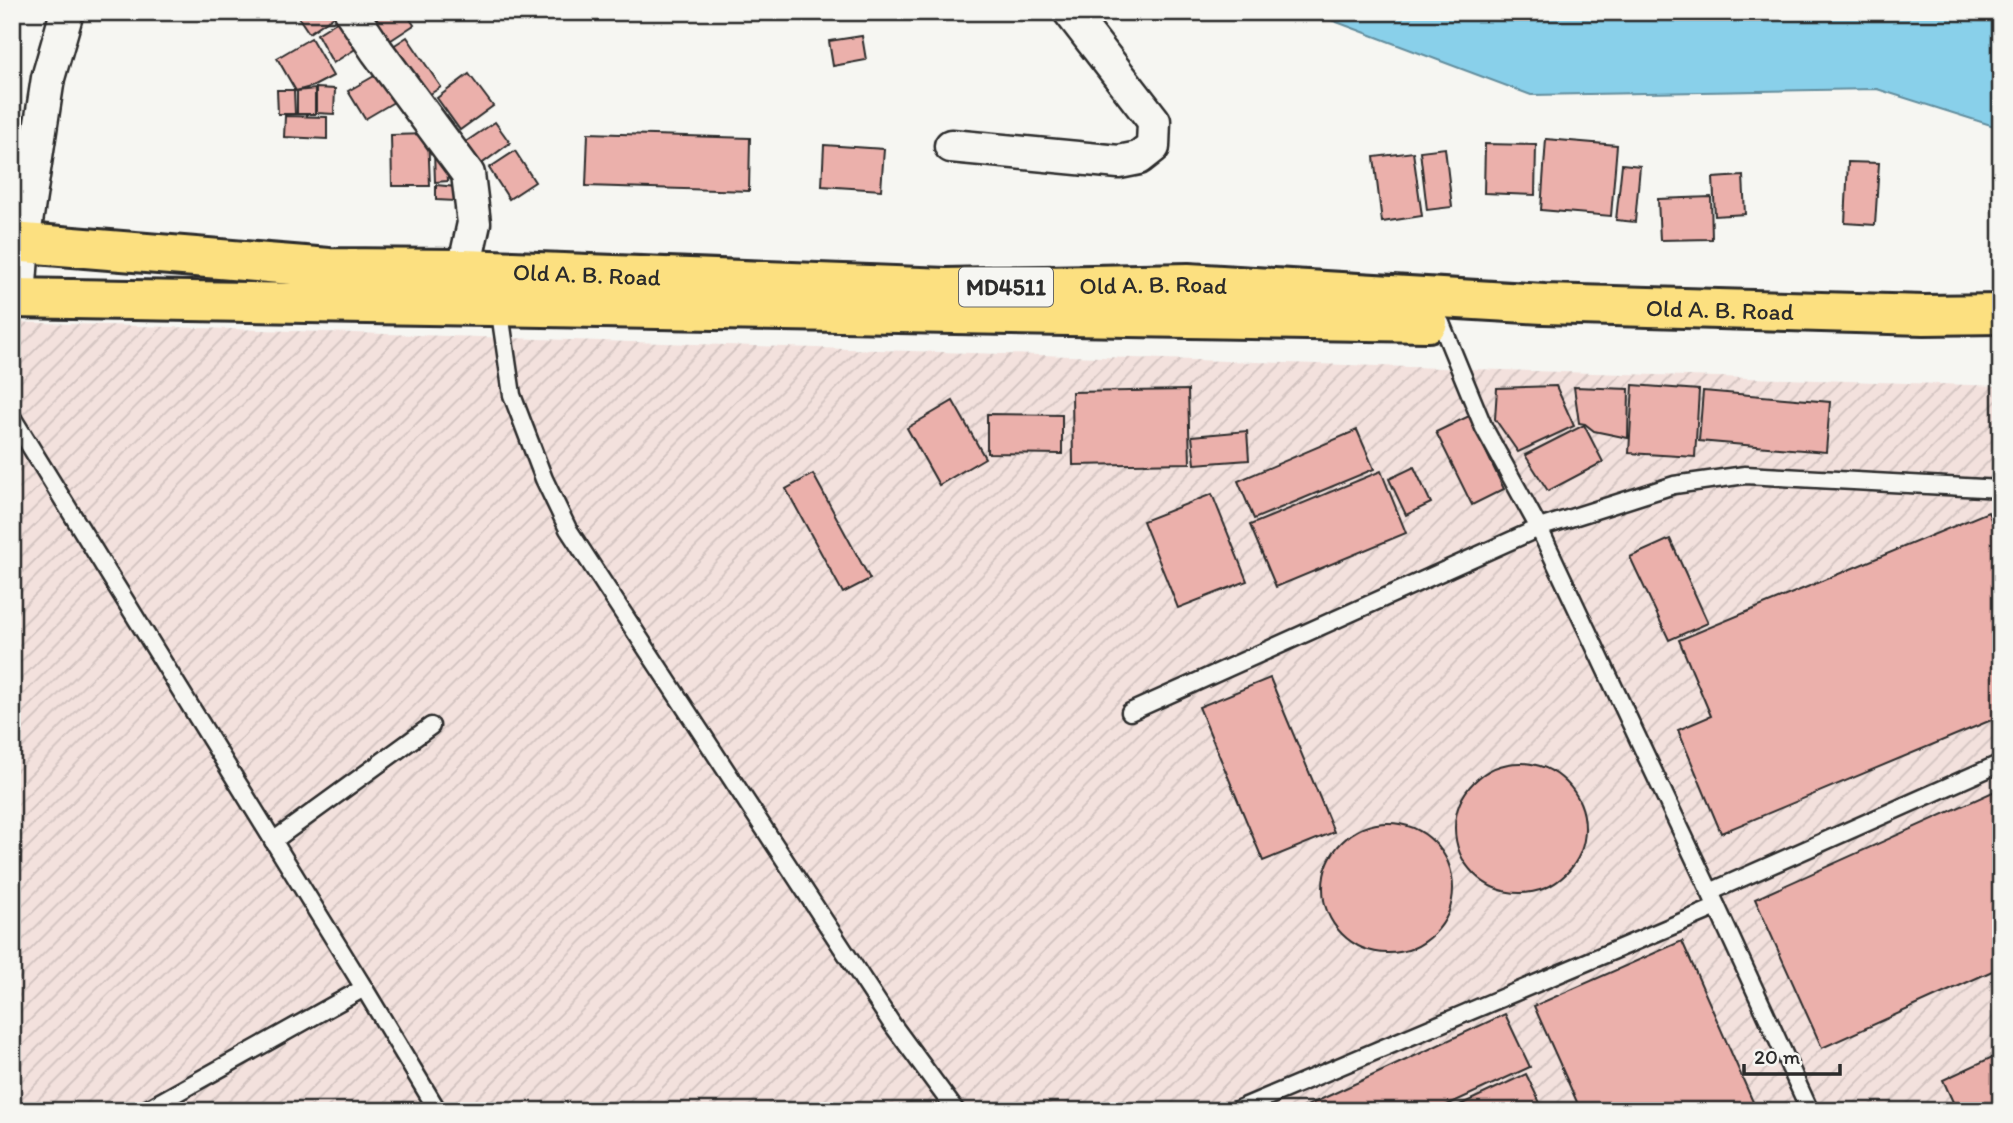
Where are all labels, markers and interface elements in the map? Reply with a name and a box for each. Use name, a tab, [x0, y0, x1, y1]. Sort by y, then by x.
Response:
street label: Old A. B. Road	[512, 256, 661, 291]
road number: MD4511	[959, 268, 1053, 306]
street label: Old A. B. Road	[1079, 268, 1228, 300]
street label: Old A. B. Road	[1645, 292, 1794, 326]
scale bar	[1744, 1032, 1840, 1076]
text: 20 m	[1754, 1044, 1801, 1069]

